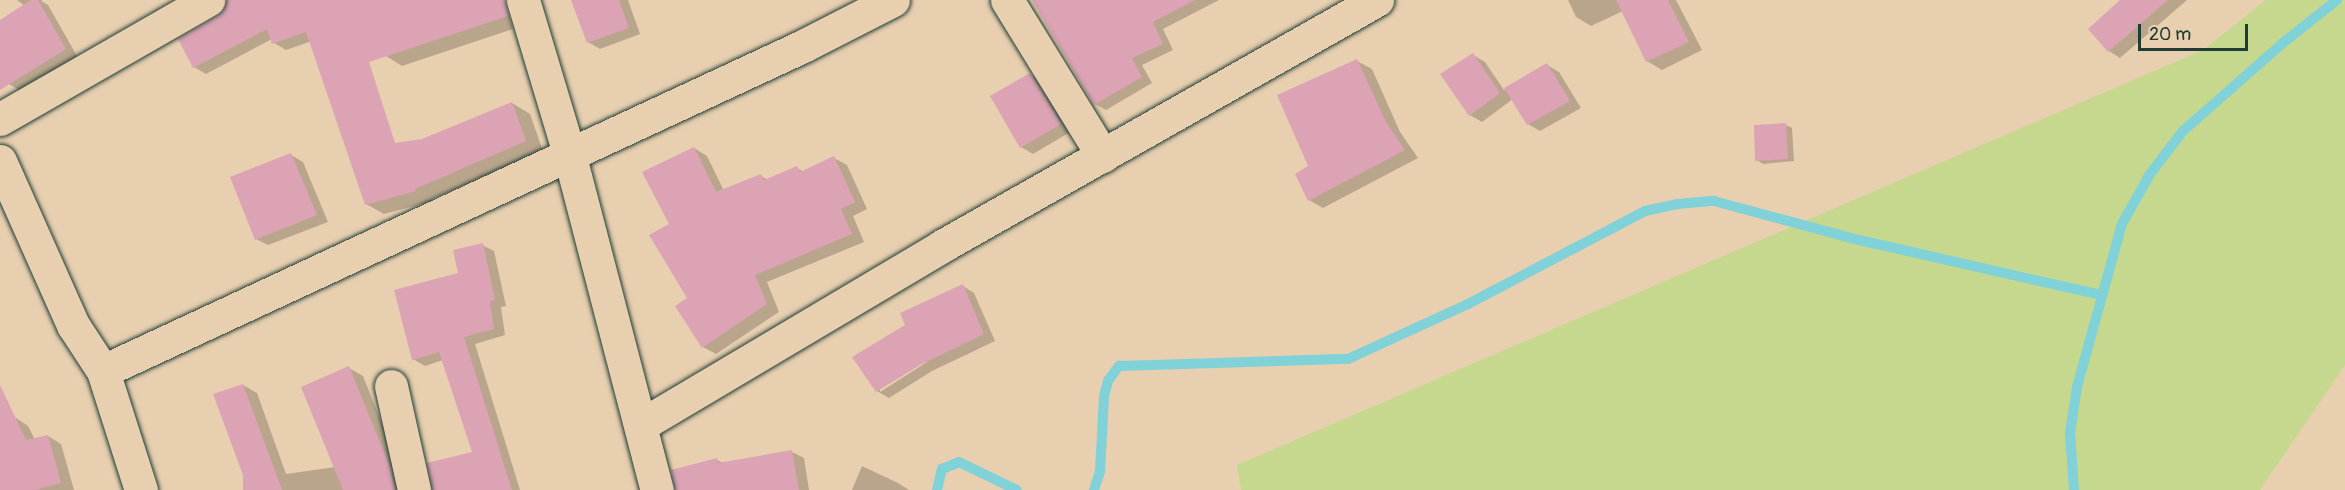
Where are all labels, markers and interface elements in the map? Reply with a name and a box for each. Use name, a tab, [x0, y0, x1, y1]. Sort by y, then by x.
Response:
scale bar	[2141, 12, 2250, 50]
text: 20 m	[2149, 23, 2191, 46]

